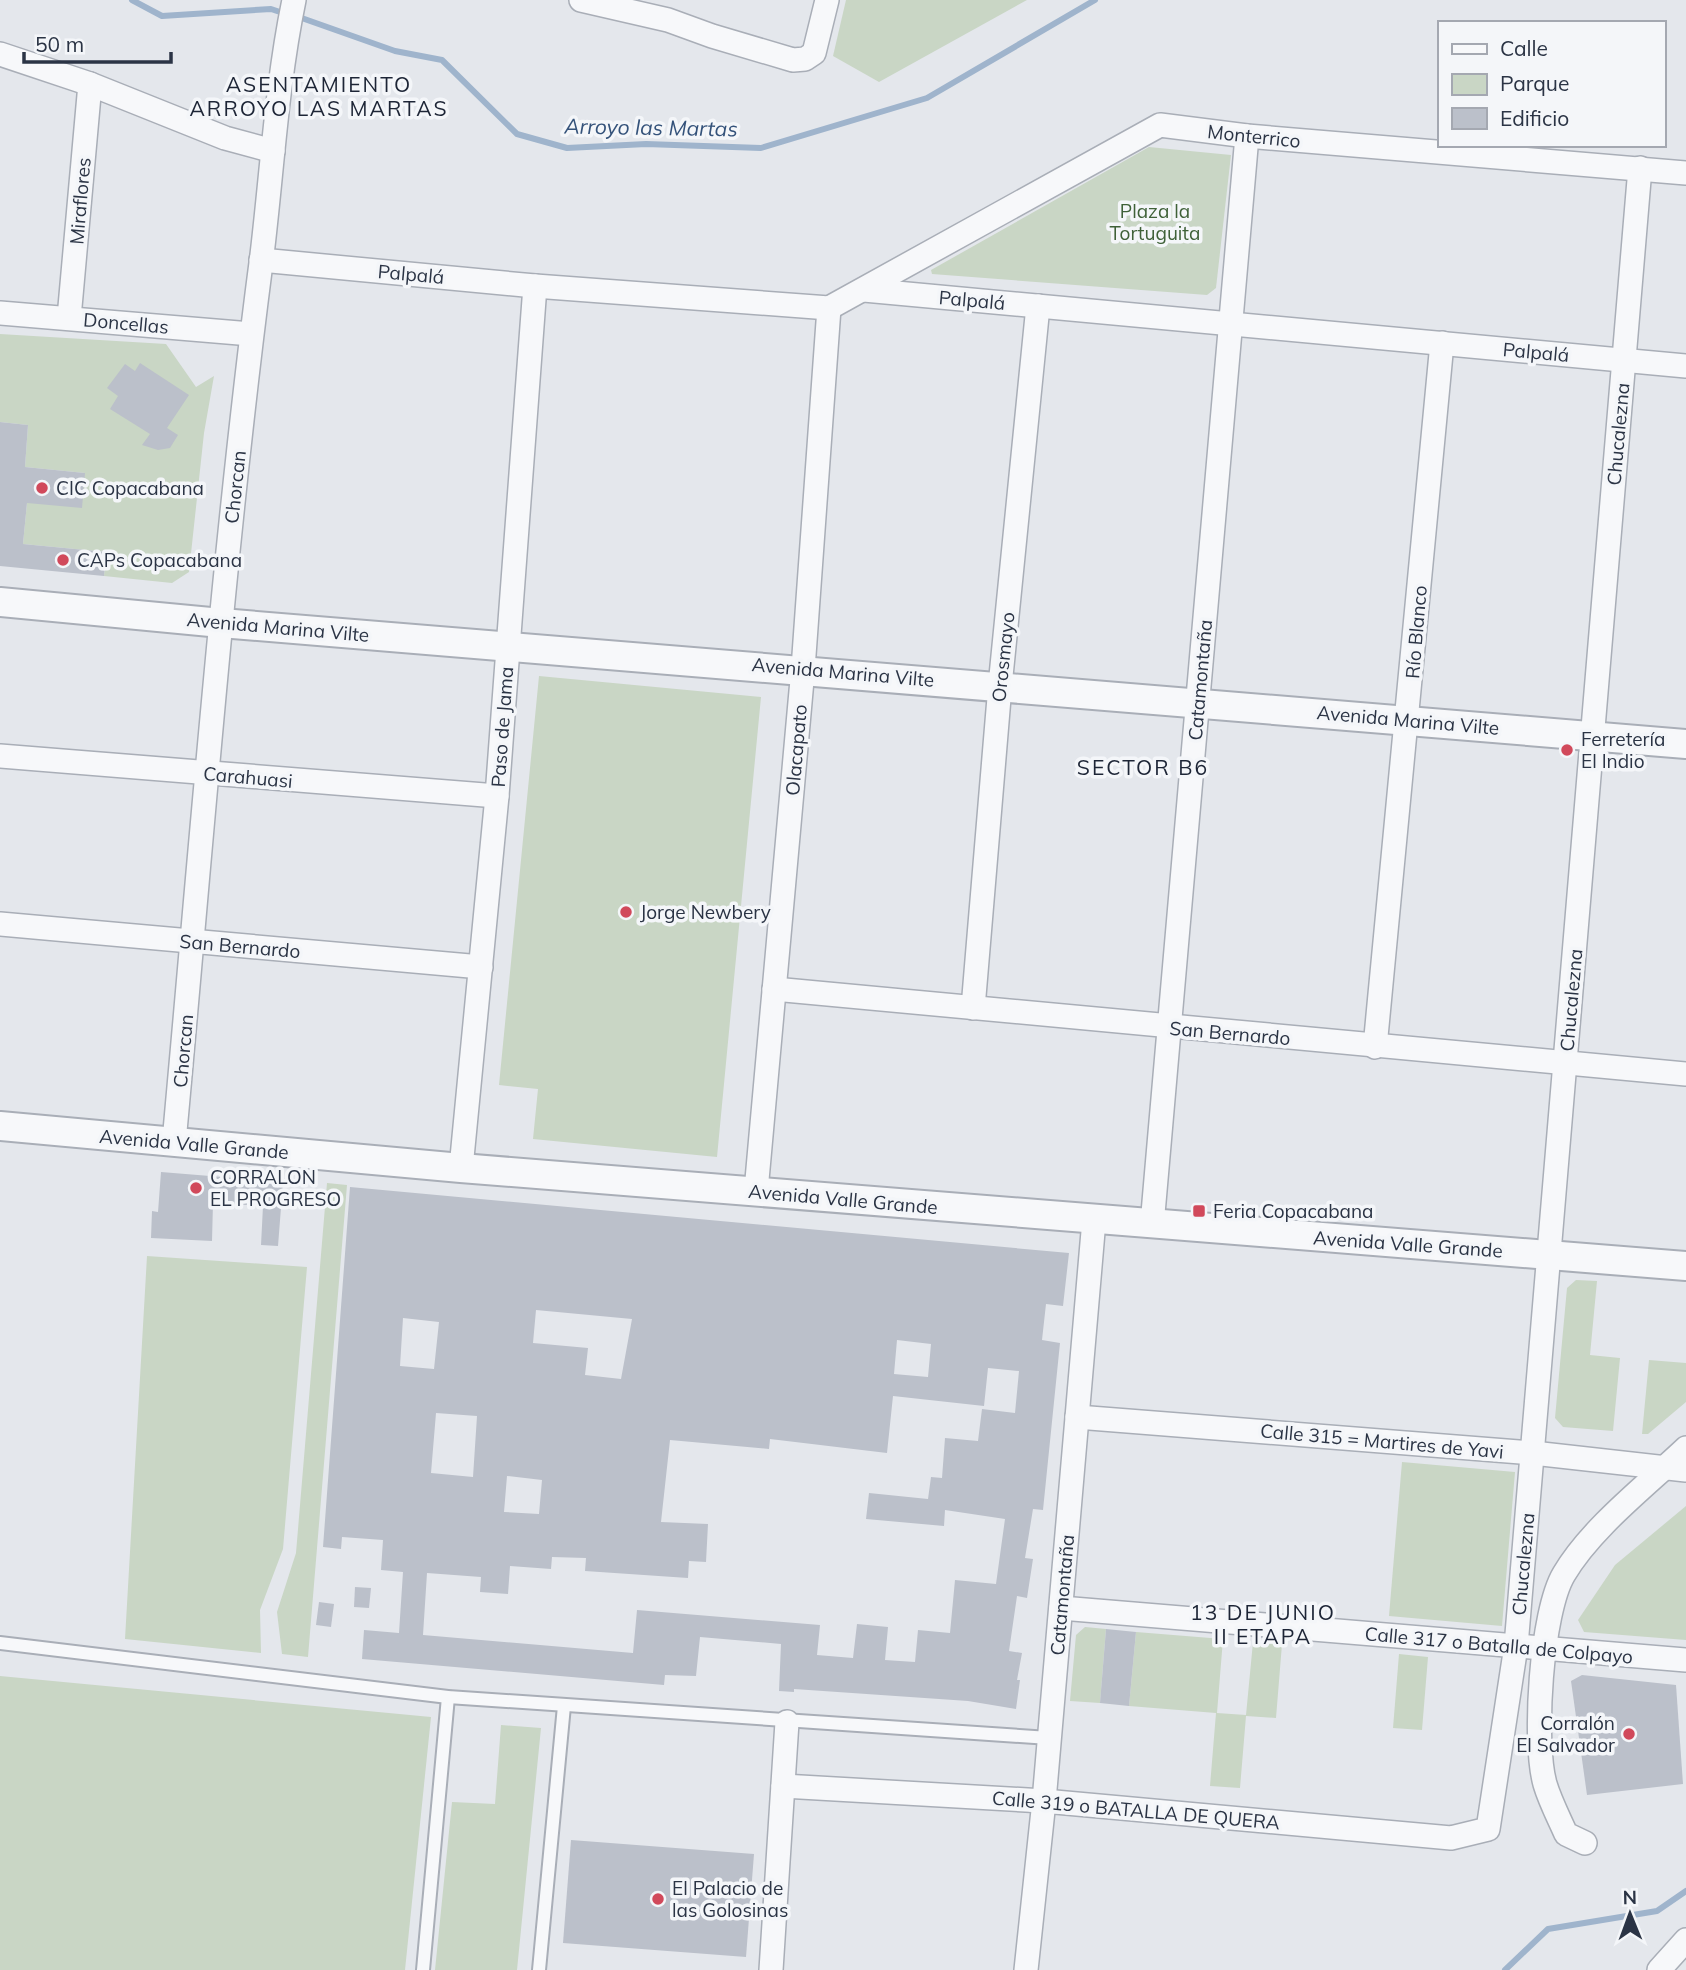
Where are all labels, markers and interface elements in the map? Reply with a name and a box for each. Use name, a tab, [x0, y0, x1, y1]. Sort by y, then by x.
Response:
scale bar	[24, 21, 172, 65]
legend	[1438, 21, 1665, 147]
text: 50 m	[35, 31, 84, 57]
text: Calle	[1500, 35, 1548, 61]
text: Parque	[1500, 70, 1569, 96]
district label: ASENTAMIENTO ARROYO LAS MARTAS	[189, 71, 449, 121]
text: Edificio	[1500, 105, 1569, 131]
water label: Arroyo las Martas	[563, 112, 738, 142]
street label: Monterrico	[1206, 119, 1302, 153]
street label: Miraflores	[64, 156, 96, 246]
park label: Plaza la Tortuguita	[1110, 199, 1200, 245]
street label: Palpalá	[377, 259, 445, 289]
street label: Palpalá	[938, 285, 1006, 315]
street label: Doncellas	[82, 307, 170, 339]
street label: Palpalá	[1502, 337, 1570, 367]
street label: Chucalezna	[1602, 382, 1634, 486]
street label: Chorcan	[219, 449, 251, 525]
place label: CIC Copacabana	[56, 476, 204, 500]
marker: CIC Copacabana	[34, 480, 50, 496]
place label: CAPs Copacabana	[77, 548, 242, 572]
marker: CAPs Copacabana	[55, 552, 71, 568]
street label: Río Blanco	[1400, 584, 1432, 680]
street label: Avenida Marina Vilte	[186, 607, 370, 647]
street label: Orosmayo	[986, 611, 1020, 703]
street label: Catamontaña	[1183, 618, 1217, 742]
street label: Avenida Marina Vilte	[751, 652, 935, 692]
street label: Paso de Jama	[486, 666, 518, 788]
street label: Avenida Marina Vilte	[1316, 700, 1500, 740]
street label: Olacapato	[780, 703, 812, 797]
place label: Ferretería El Indio	[1581, 727, 1665, 773]
marker: Ferretería El Indio	[1559, 742, 1575, 758]
district label: SECTOR B6	[1077, 754, 1209, 780]
street label: Carahuasi	[202, 761, 294, 793]
place label: Jorge Newbery	[640, 900, 771, 924]
marker: Jorge Newbery	[618, 904, 634, 920]
street label: San Bernardo	[179, 929, 301, 963]
street label: Chucalezna	[1555, 948, 1587, 1052]
street label: Chorcan	[168, 1013, 198, 1089]
street label: San Bernardo	[1169, 1016, 1291, 1050]
street label: Avenida Valle Grande	[98, 1124, 290, 1164]
place label: CORRALON EL PROGRESO	[210, 1165, 341, 1211]
street label: Avenida Valle Grande	[747, 1179, 939, 1219]
marker: CORRALON EL PROGRESO	[188, 1180, 204, 1196]
place label: Feria Copacabana	[1213, 1199, 1373, 1223]
marker: Feria Copacabana	[1191, 1203, 1207, 1219]
street label: Avenida Valle Grande	[1312, 1225, 1504, 1263]
street label: Calle 315 = Martires de Yavi	[1259, 1418, 1505, 1464]
street label: Chucalezna	[1507, 1512, 1539, 1616]
street label: Catamontaña	[1045, 1533, 1079, 1657]
district label: 13 DE JUNIO II ETAPA	[1190, 1599, 1336, 1649]
street label: Calle 317 o Batalla de Colpayo	[1364, 1621, 1634, 1669]
place label: Corralón El Salvador	[1516, 1711, 1615, 1757]
marker: Corralón El Salvador	[1621, 1726, 1637, 1742]
street label: Calle 319 o BATALLA DE QUERA	[991, 1785, 1281, 1835]
place label: El Palacio de las Golosinas	[672, 1876, 788, 1922]
north arrow	[1595, 1879, 1665, 1949]
text: N	[1622, 1885, 1637, 1909]
marker: El Palacio de las Golosinas	[650, 1891, 666, 1907]

